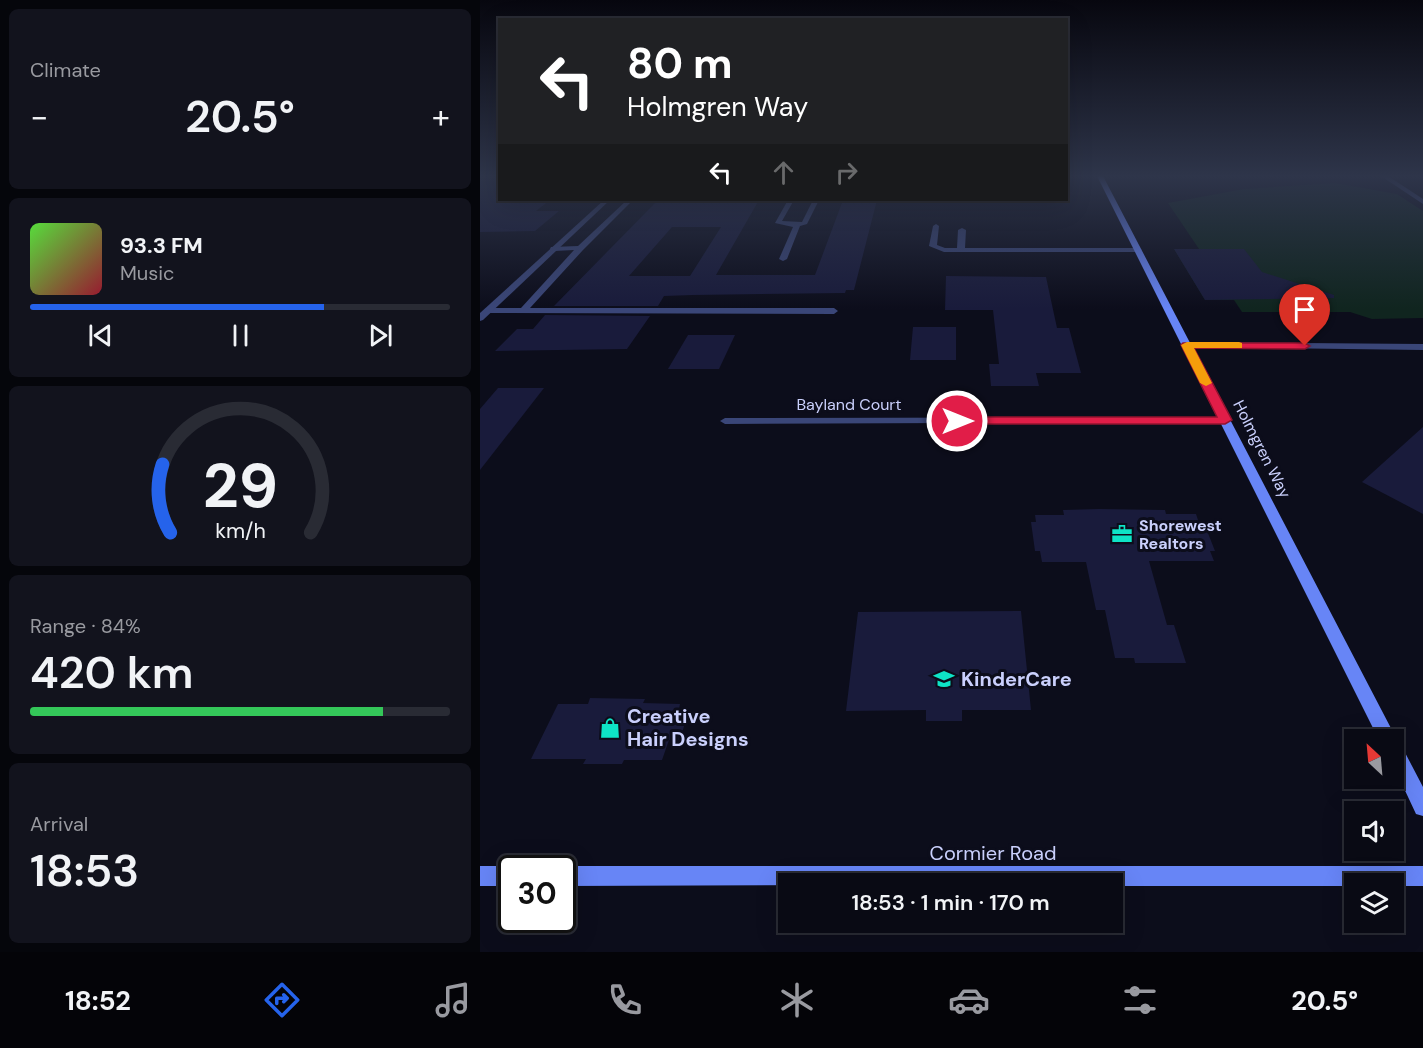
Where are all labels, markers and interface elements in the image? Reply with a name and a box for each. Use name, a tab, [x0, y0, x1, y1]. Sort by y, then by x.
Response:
text: 80 m	[627, 36, 733, 91]
icon: left	[528, 42, 606, 120]
text: Climate	[30, 57, 101, 83]
text: 20.5°	[185, 87, 295, 146]
text: Holmgren Way	[627, 89, 808, 124]
text: −	[30, 95, 48, 138]
text: +	[432, 95, 450, 138]
icon: left	[704, 156, 737, 189]
icon: ahead	[767, 156, 800, 189]
icon: right	[830, 156, 863, 189]
text: 93.3 FM	[120, 231, 203, 260]
text: Music	[120, 260, 175, 286]
pin	[1279, 284, 1330, 346]
icon: arrive	[1288, 293, 1321, 326]
icon: previous	[84, 319, 117, 352]
icon: pause	[224, 319, 257, 352]
icon: next	[364, 319, 397, 352]
position arrow	[925, 389, 989, 453]
street label: Bayland Court	[796, 394, 902, 415]
street label: Holmgren Way	[1228, 396, 1296, 502]
text: 29	[202, 445, 278, 526]
place label: Shorewest Realtors	[1139, 515, 1222, 554]
text: km/h	[215, 517, 265, 545]
office icon: Shorewest Realtors	[1110, 522, 1134, 546]
text: Range · 84%	[30, 613, 141, 639]
text: 420 km	[30, 643, 194, 702]
place label: KinderCare	[961, 666, 1072, 692]
school or university icon: KinderCare	[932, 667, 956, 691]
place label: Creative Hair Designs	[627, 703, 749, 752]
shop icon: Creative Hair Designs	[598, 716, 622, 740]
north arrow	[1344, 729, 1404, 789]
map controls	[1344, 729, 1404, 933]
button: sound	[1344, 801, 1404, 861]
text: Arrival	[30, 811, 88, 837]
street label: Cormier Road	[930, 840, 1056, 866]
text: 18:53	[30, 841, 139, 900]
speed limit sign: 30	[498, 855, 576, 933]
button: layers	[1344, 873, 1404, 933]
text: 18:53 · 1 min · 170 m	[851, 888, 1050, 917]
icon: directions	[261, 979, 303, 1021]
icon: music	[432, 979, 474, 1021]
icon: phone	[604, 979, 646, 1021]
icon: climate	[776, 979, 818, 1021]
icon: car	[948, 979, 990, 1021]
icon: filters	[1119, 979, 1161, 1021]
text: 18:52	[65, 983, 131, 1018]
text: 20.5°	[1291, 983, 1358, 1018]

